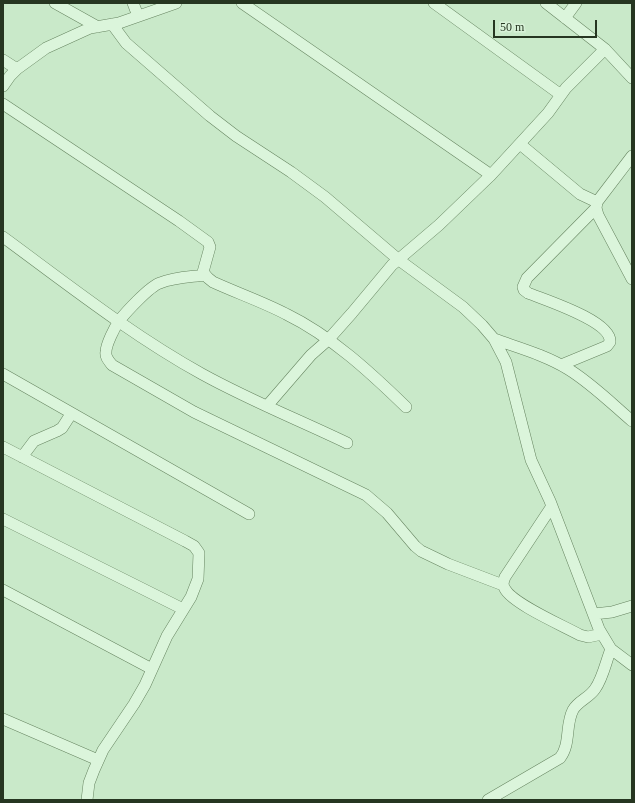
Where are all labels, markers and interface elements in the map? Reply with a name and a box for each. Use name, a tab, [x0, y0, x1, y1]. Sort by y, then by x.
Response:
scale bar	[495, 12, 599, 38]
text: 50 m	[500, 20, 524, 34]

